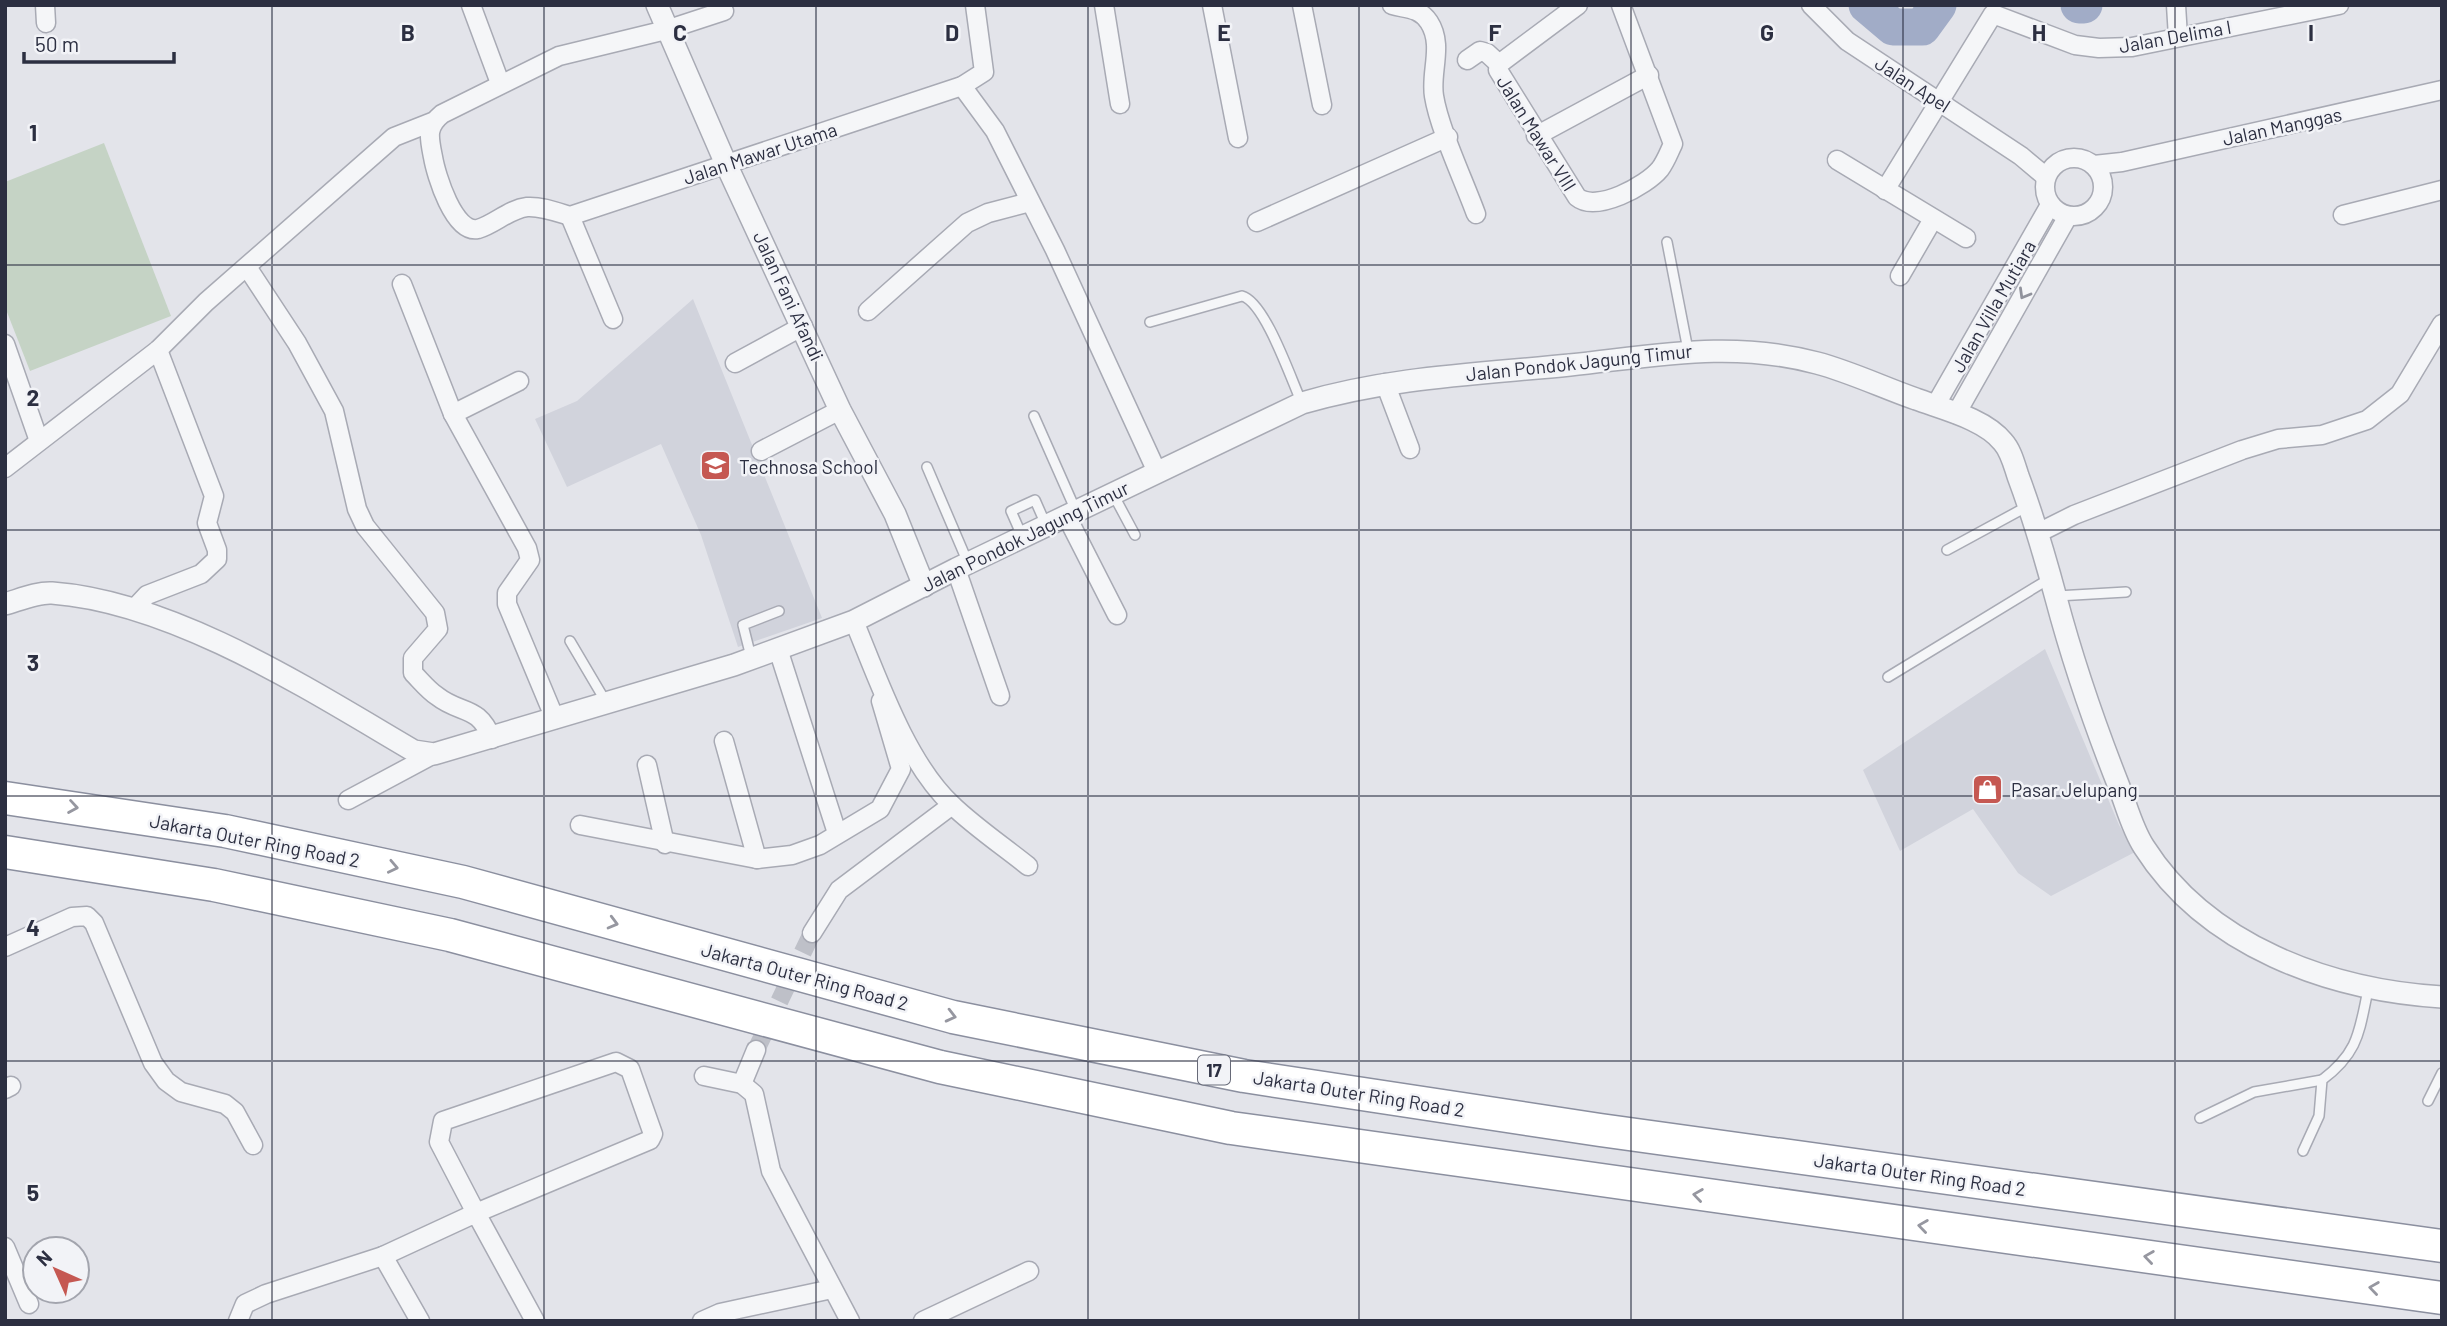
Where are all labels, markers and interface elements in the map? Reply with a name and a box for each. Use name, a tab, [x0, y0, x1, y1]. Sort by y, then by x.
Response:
street label: Jalan Delima I	[2117, 15, 2233, 57]
text: B	[401, 18, 415, 46]
text: C	[673, 18, 687, 46]
text: D	[945, 18, 959, 46]
text: E	[1217, 18, 1231, 46]
text: F	[1489, 18, 1502, 46]
text: G	[1760, 18, 1774, 46]
text: H	[2032, 18, 2046, 46]
text: I	[2308, 18, 2314, 46]
scale bar	[24, 21, 175, 65]
text: 50 m	[35, 31, 79, 56]
street label: Jalan Apel	[1871, 51, 1955, 117]
street label: Jalan Mawar VIII	[1492, 71, 1582, 195]
street label: Jalan Manggas	[2220, 102, 2344, 150]
street label: Jalan Mawar Utama	[680, 117, 840, 189]
text: 1	[29, 118, 37, 146]
street label: Jalan Fani Afandi	[749, 228, 829, 364]
street label: Jalan Villa Mutiara	[1946, 236, 2040, 376]
one-way arrow	[2019, 286, 2032, 299]
street label: Jalan Pondok Jagung Timur	[1465, 339, 1693, 385]
text: 2	[27, 383, 39, 411]
school or university icon: Technosa School	[699, 449, 733, 483]
place label: Technosa School	[739, 455, 878, 478]
street label: Jalan Pondok Jagung Timur	[918, 476, 1132, 596]
text: 3	[27, 648, 39, 676]
shop icon: Pasar Jelupang	[1971, 772, 2005, 806]
place label: Pasar Jelupang	[2011, 778, 2138, 801]
one-way arrow	[67, 799, 79, 814]
street label: Jakarta Outer Ring Road 2	[148, 808, 362, 872]
one-way arrow	[387, 859, 399, 873]
text: 4	[26, 913, 40, 941]
one-way arrow	[607, 915, 619, 930]
street label: Jakarta Outer Ring Road 2	[699, 937, 911, 1015]
one-way arrow	[944, 1008, 956, 1022]
road number: 17	[1198, 1056, 1230, 1084]
street label: Jakarta Outer Ring Road 2	[1252, 1065, 1466, 1121]
street label: Jakarta Outer Ring Road 2	[1813, 1148, 2027, 1200]
text: 5	[27, 1178, 39, 1206]
one-way arrow	[1692, 1188, 1704, 1203]
one-way arrow	[1918, 1219, 1929, 1234]
north arrow	[21, 1235, 91, 1305]
text: N	[31, 1245, 56, 1270]
one-way arrow	[2143, 1250, 2155, 1265]
one-way arrow	[2368, 1281, 2380, 1296]

